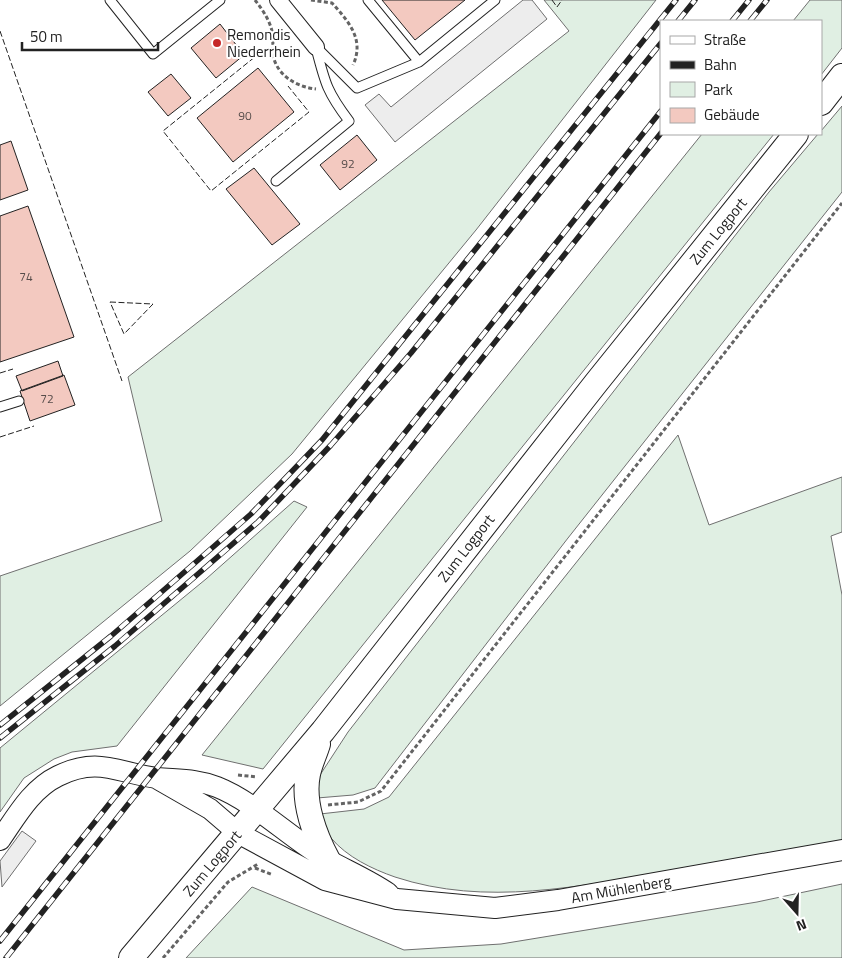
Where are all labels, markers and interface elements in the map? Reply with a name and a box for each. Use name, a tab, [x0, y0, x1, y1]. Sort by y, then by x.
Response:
scale bar	[22, 20, 159, 52]
legend	[660, 20, 822, 135]
place label: Remondis Niederrhein	[227, 23, 301, 63]
text: 50 m	[30, 25, 63, 48]
text: Straße	[704, 28, 746, 51]
marker: Remondis Niederrhein	[211, 37, 223, 49]
text: Bahn	[704, 53, 737, 76]
text: Park	[704, 78, 733, 101]
text: Gebäude	[704, 103, 760, 126]
house number: 90	[238, 106, 252, 125]
house number: 92	[341, 154, 355, 173]
street label: Zum Logport	[684, 192, 753, 270]
house number: 74	[19, 267, 33, 286]
house number: 72	[40, 389, 54, 408]
street label: Zum Logport	[432, 509, 500, 587]
street label: Zum Logport	[177, 824, 247, 901]
street label: Am Mühlenberg	[569, 869, 673, 909]
north arrow	[772, 888, 822, 938]
text: N	[793, 914, 810, 937]

